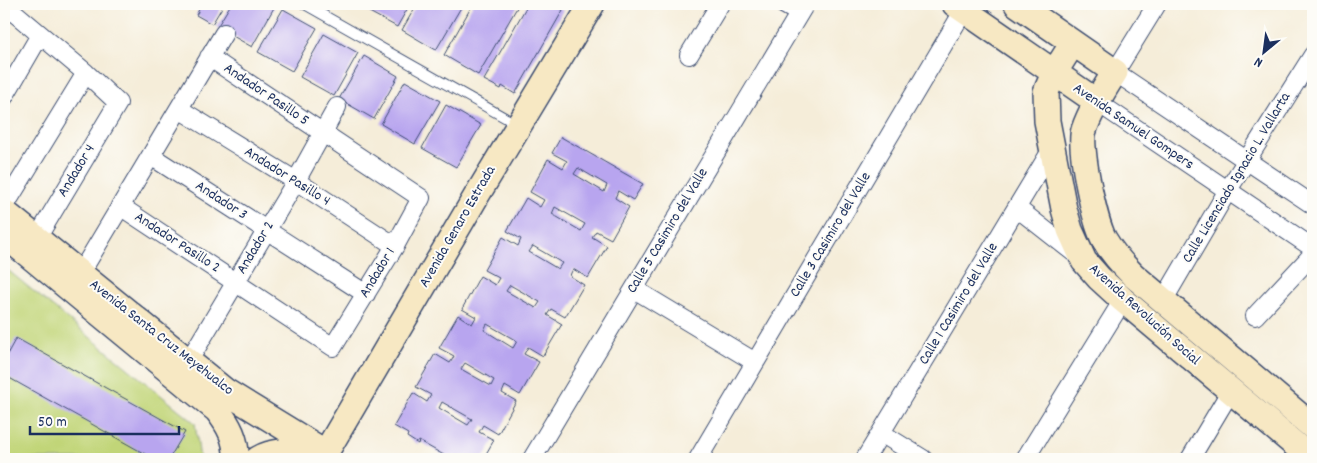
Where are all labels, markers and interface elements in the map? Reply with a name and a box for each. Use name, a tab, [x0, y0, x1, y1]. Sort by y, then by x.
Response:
north arrow	[1240, 28, 1290, 78]
text: N	[1251, 51, 1267, 72]
street label: Andador Pasillo 5	[219, 58, 313, 132]
street label: Avenida Samuel Gompers	[1068, 78, 1198, 176]
street label: Calle Licenciado Ignacio L. Vallarta	[1177, 88, 1297, 268]
street label: Andador 4	[53, 140, 101, 202]
street label: Andador Pasillo 4	[239, 142, 335, 212]
street label: Avenida Genaro Estrada	[414, 161, 502, 292]
street label: Calle 5 Casimiro del Valle	[622, 164, 714, 298]
street label: Calle 3 Casimiro del Valle	[785, 168, 877, 302]
street label: Andador 3	[190, 176, 252, 226]
street label: Andador Pasillo 2	[130, 207, 224, 279]
street label: Andador 2	[232, 217, 280, 279]
street label: Calle 1 Casimiro del Valle	[914, 238, 1004, 369]
street label: Andador 1	[354, 244, 402, 302]
street label: Avenida Revolución Social	[1083, 259, 1205, 371]
street label: Avenida Santa Cruz Meyehualco	[84, 275, 238, 402]
scale bar	[30, 403, 179, 435]
text: 50 m	[38, 412, 67, 434]

